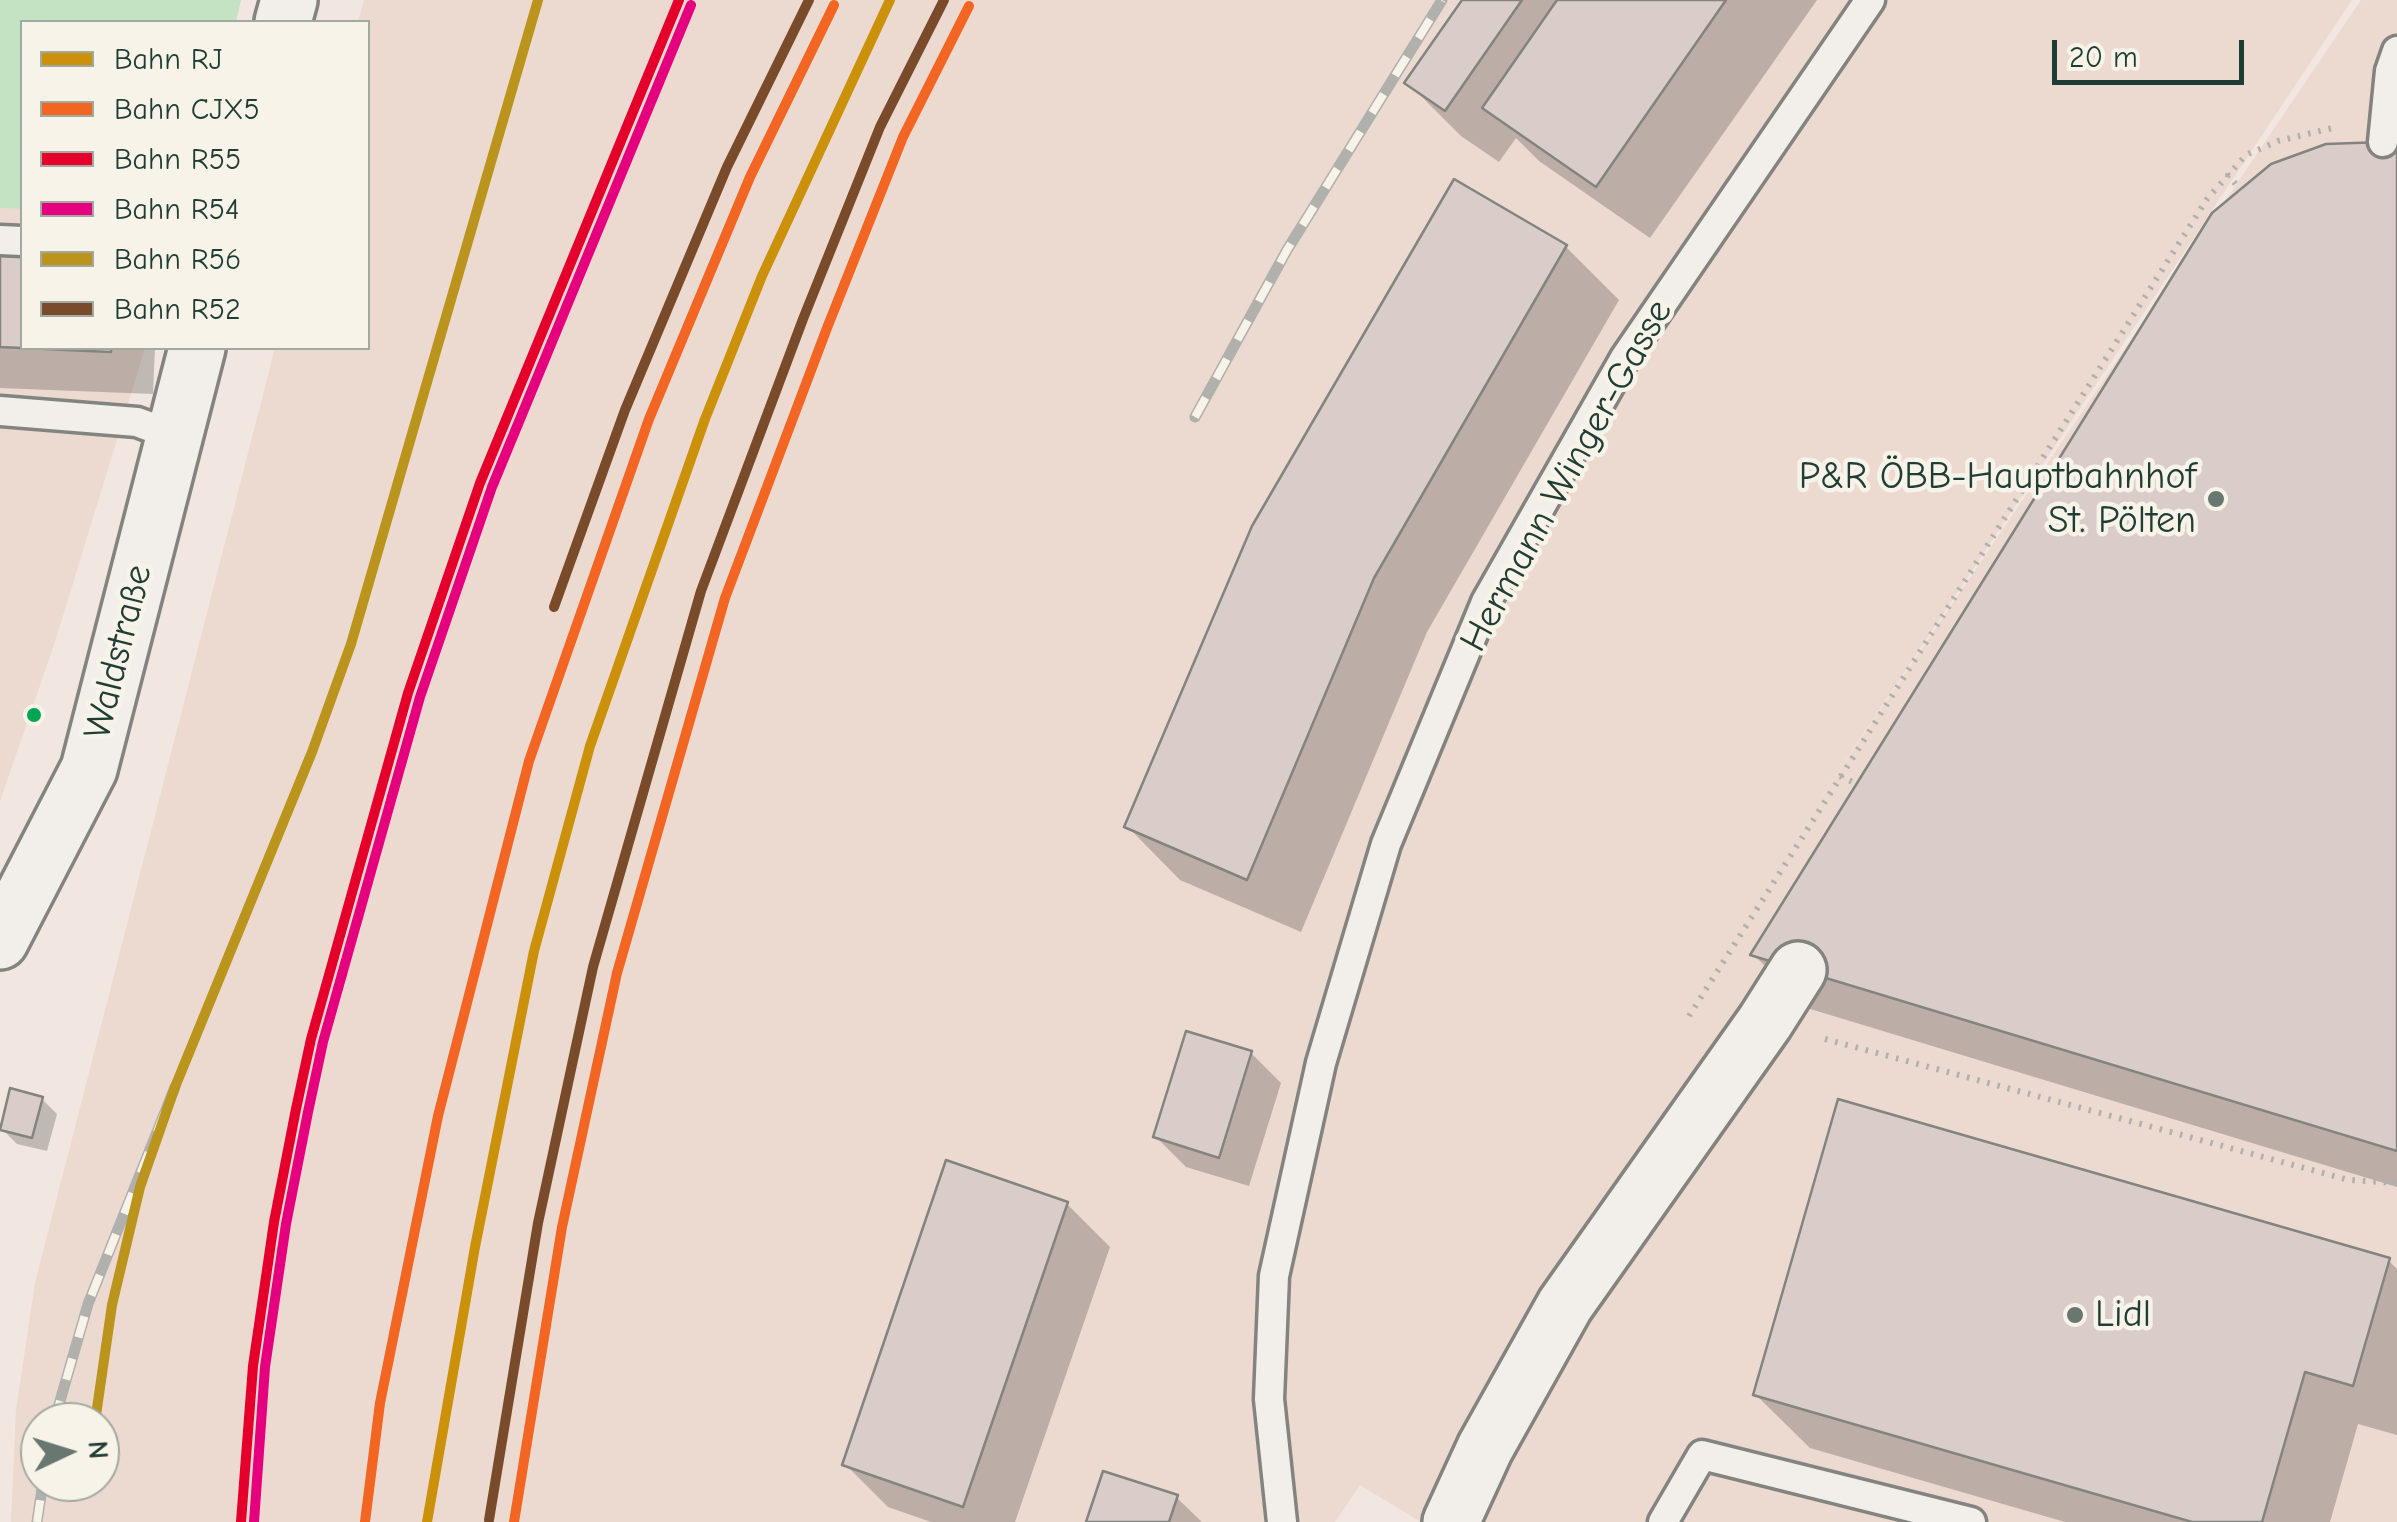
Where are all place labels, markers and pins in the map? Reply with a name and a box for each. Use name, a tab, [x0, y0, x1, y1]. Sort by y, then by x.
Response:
place label: P&R ÖBB-Hauptbahnhof St. Pölten	[1799, 454, 2196, 544]
marker: P&R ÖBB-Hauptbahnhof St. Pölten	[2205, 488, 2227, 510]
unlabelled marker	[24, 705, 44, 725]
place label: Lidl	[2095, 1292, 2151, 1338]
marker: Lidl	[2064, 1304, 2086, 1326]

